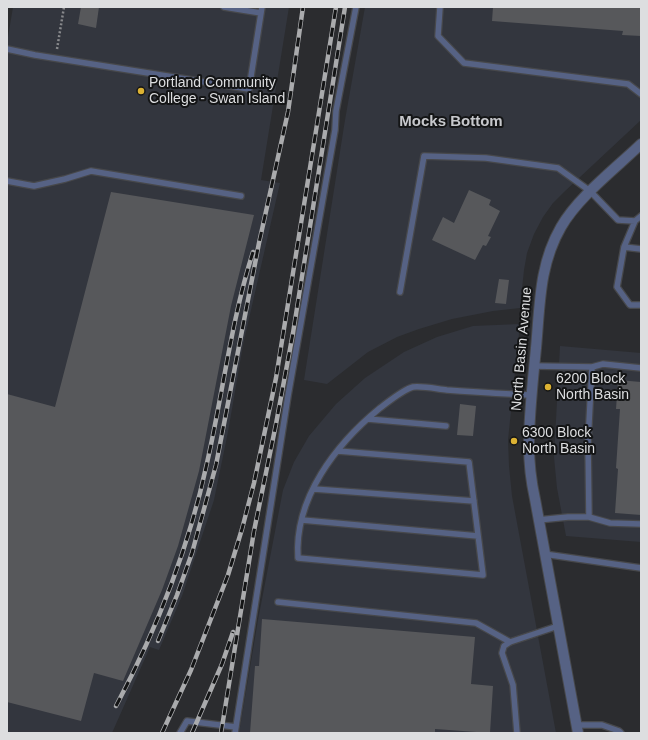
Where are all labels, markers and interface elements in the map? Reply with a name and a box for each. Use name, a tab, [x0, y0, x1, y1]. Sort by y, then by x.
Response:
place label: Portland Community College - Swan Island	[149, 75, 285, 108]
marker: Portland Community College - Swan Island	[136, 86, 146, 96]
district label: Mocks Bottom	[399, 113, 503, 131]
street label: North Basin Avenue	[508, 286, 536, 412]
place label: 6200 Block North Basin	[556, 371, 629, 404]
marker: 6200 Block North Basin	[543, 382, 553, 392]
place label: 6300 Block North Basin	[522, 425, 595, 458]
marker: 6300 Block North Basin	[509, 436, 519, 446]

